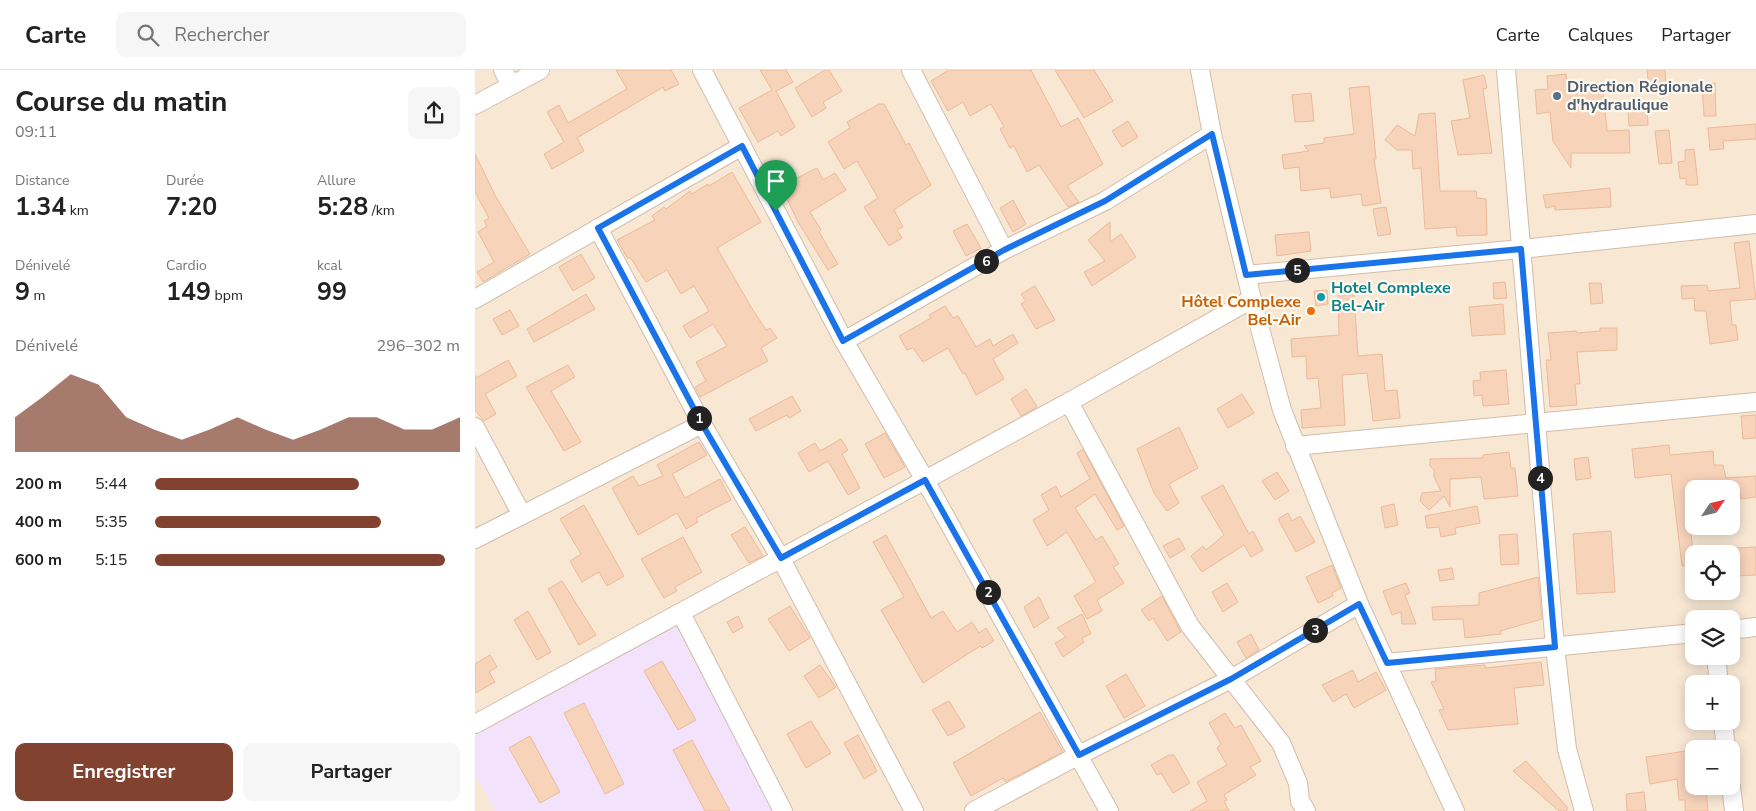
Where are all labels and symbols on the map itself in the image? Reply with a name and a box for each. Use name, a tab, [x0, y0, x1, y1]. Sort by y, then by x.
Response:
place label: Direction Régionale d'hydraulique	[1567, 76, 1713, 116]
marker: Direction Régionale d'hydraulique	[1551, 90, 1563, 102]
pin	[755, 160, 797, 211]
pin: 6	[973, 248, 999, 274]
pin: 5	[1285, 258, 1309, 282]
place label: Hotel Complexe Bel-Air	[1331, 277, 1451, 317]
place label: Hôtel Complexe Bel-Air	[1181, 291, 1302, 331]
marker: Hotel Complexe Bel-Air	[1315, 291, 1327, 303]
marker: Hôtel Complexe Bel-Air	[1305, 305, 1317, 317]
pin: 1	[687, 406, 711, 430]
pin: 4	[1527, 466, 1553, 490]
north arrow	[1685, 480, 1740, 535]
pin: 2	[975, 580, 1001, 604]
pin: 3	[1303, 618, 1327, 642]

